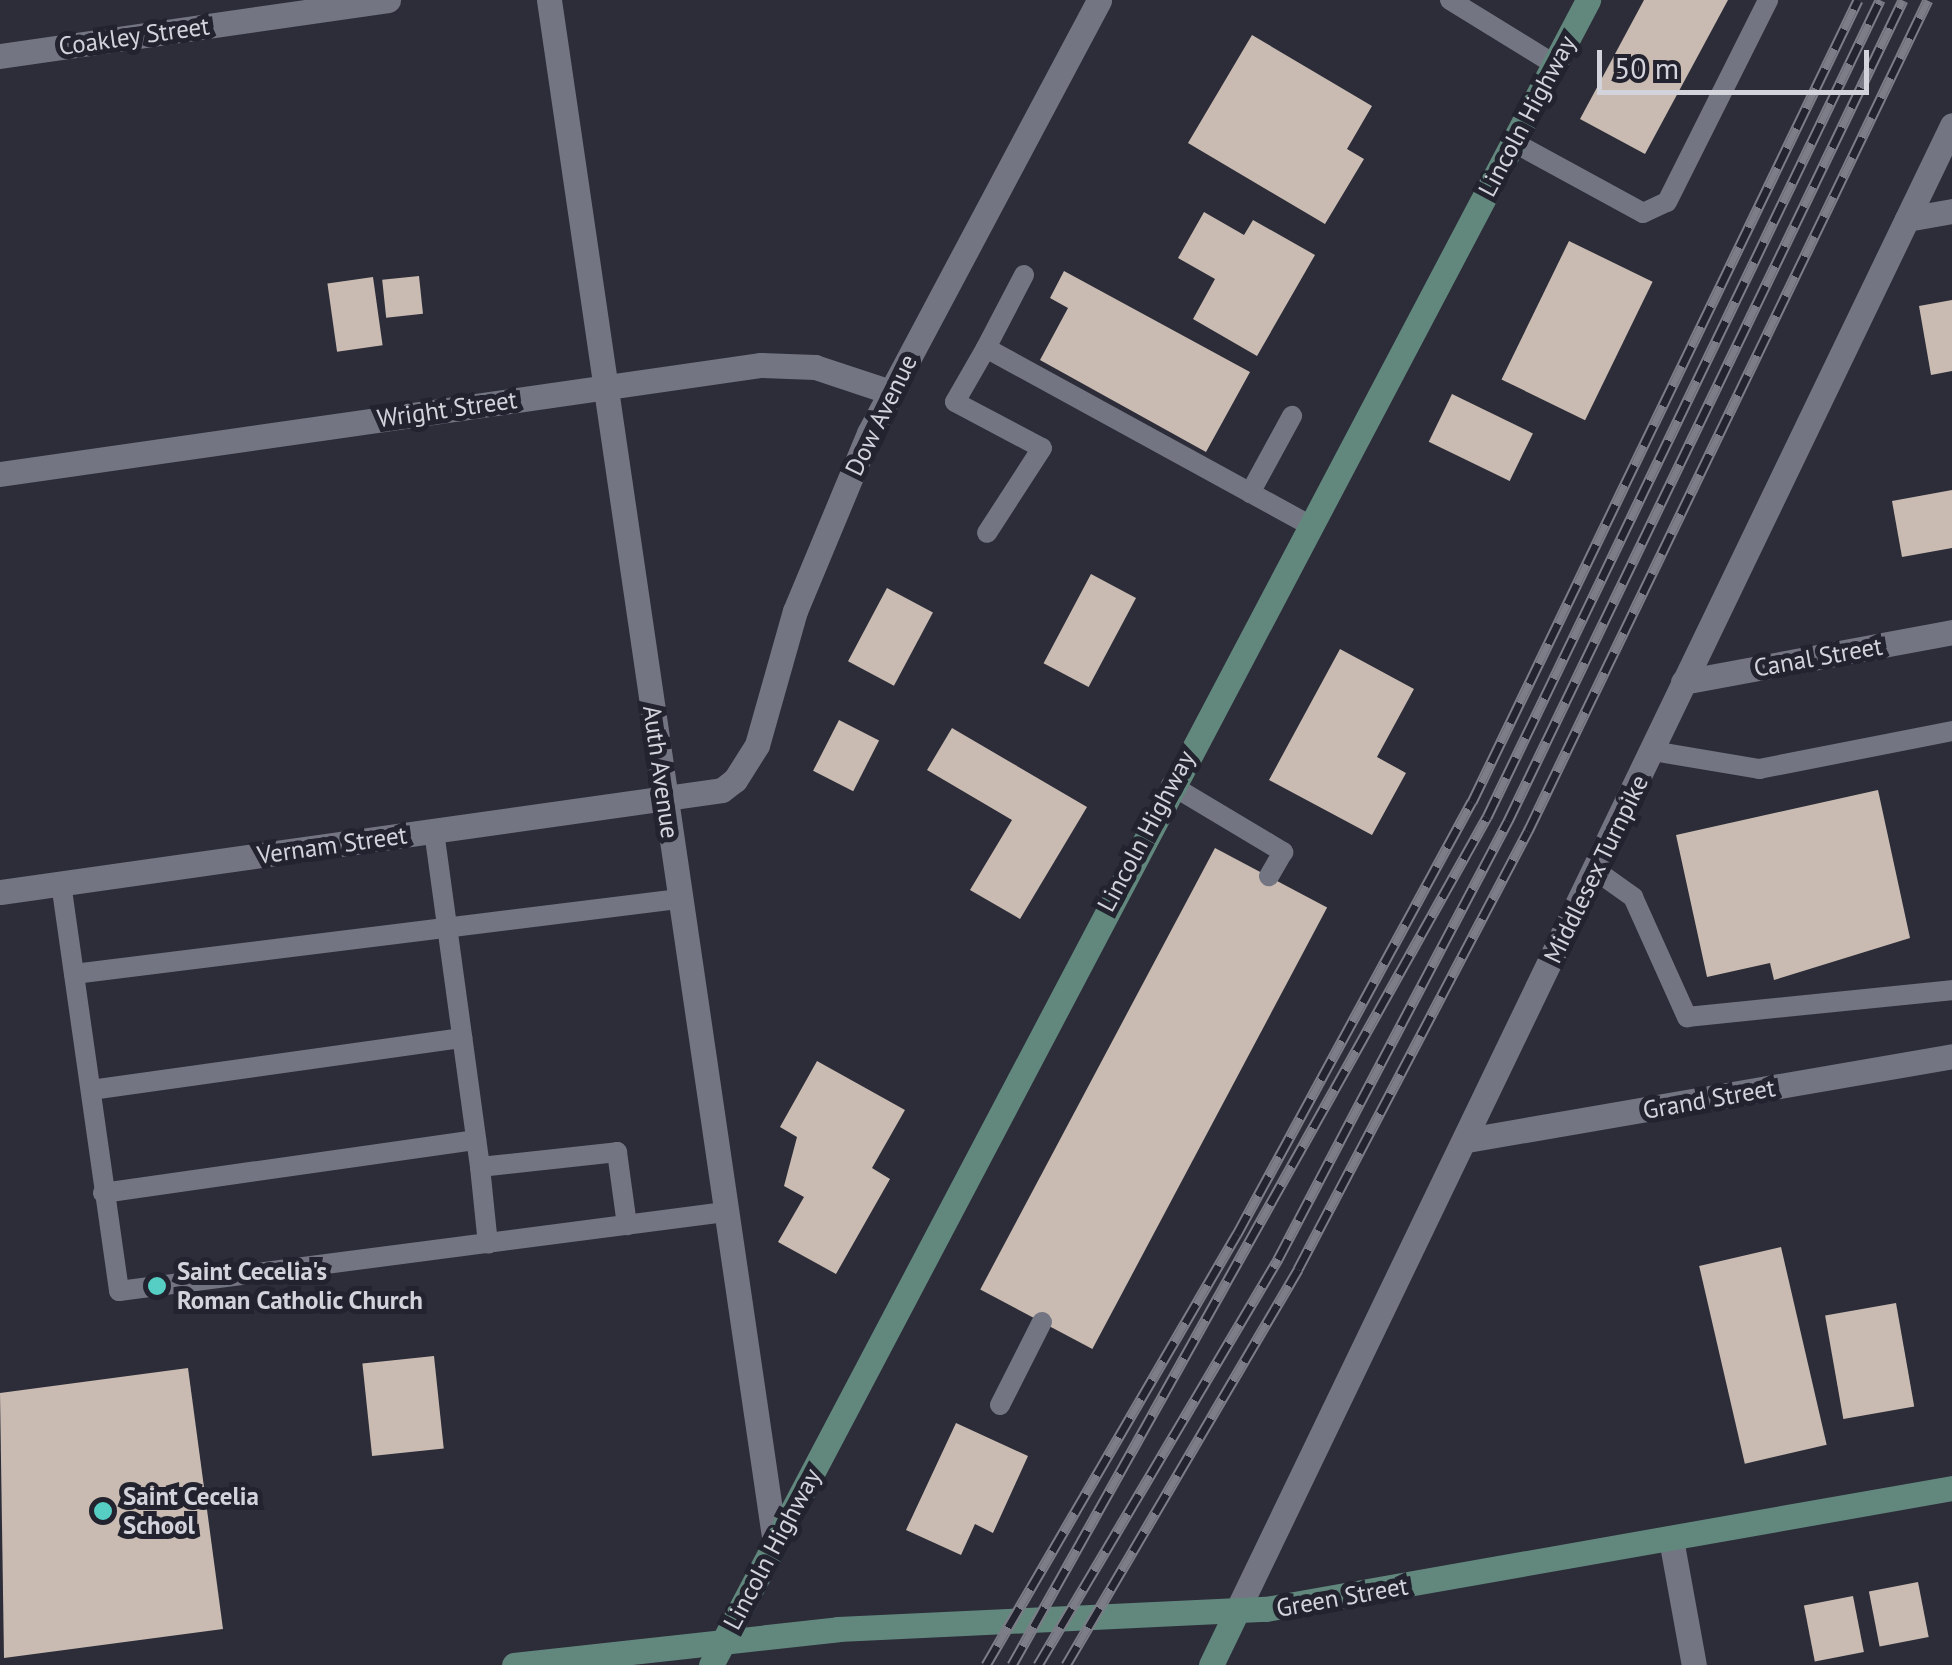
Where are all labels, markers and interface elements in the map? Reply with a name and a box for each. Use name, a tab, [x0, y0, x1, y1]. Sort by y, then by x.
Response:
street label: Coakley Street	[56, 11, 212, 61]
street label: Lincoln Highway	[1472, 30, 1582, 202]
scale bar	[1602, 30, 1874, 92]
text: 50 m	[1614, 48, 1679, 87]
street label: Dow Avenue	[838, 349, 924, 481]
street label: Wright Street	[375, 384, 519, 434]
street label: Canal Street	[1751, 631, 1885, 683]
street label: Auth Avenue	[637, 703, 685, 841]
street label: Lincoln Highway	[1091, 745, 1201, 917]
street label: Middlesex Turnpike	[1537, 769, 1655, 969]
street label: Vernam Street	[255, 820, 409, 870]
street label: Grand Street	[1640, 1073, 1778, 1125]
place label: Saint Cecelia's Roman Catholic Church	[177, 1257, 424, 1316]
marker: Saint Cecelia's Roman Catholic Church	[146, 1275, 168, 1297]
street label: Lincoln Highway	[717, 1463, 827, 1635]
place label: Saint Cecelia School	[123, 1482, 259, 1541]
marker: Saint Cecelia School	[92, 1500, 114, 1522]
street label: Green Street	[1274, 1571, 1410, 1623]

